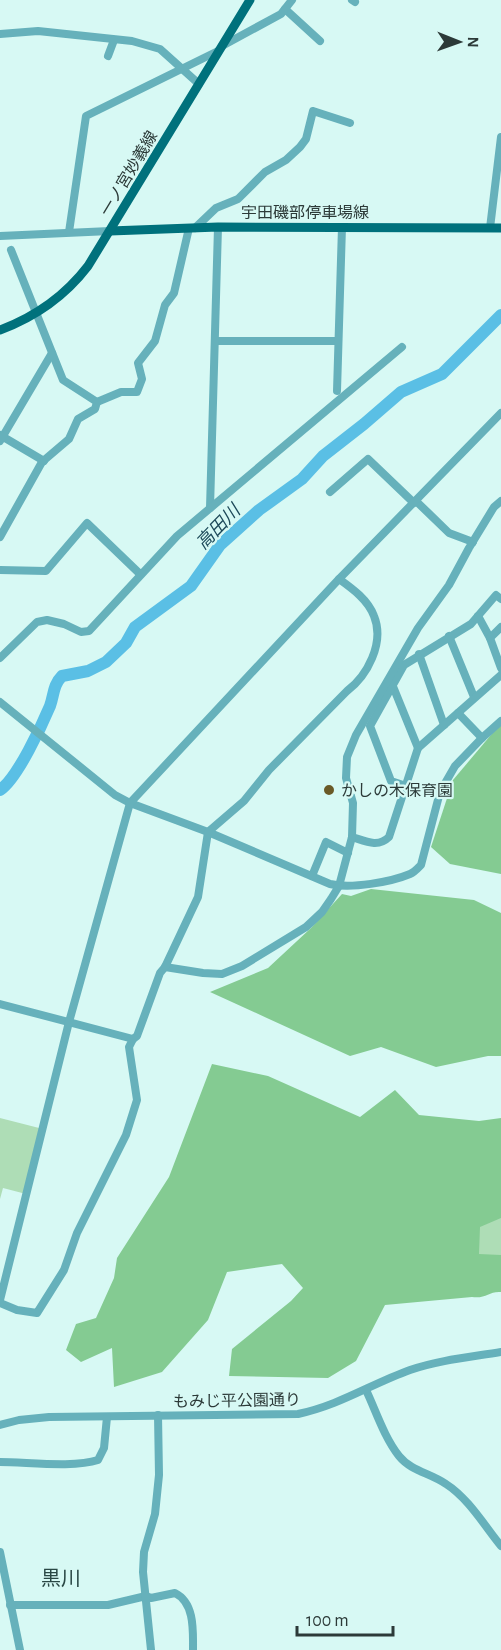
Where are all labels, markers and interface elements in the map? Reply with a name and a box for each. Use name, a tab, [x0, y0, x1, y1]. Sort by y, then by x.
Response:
north arrow	[429, 12, 489, 72]
text: N	[465, 37, 481, 48]
street label: 一ノ宮妙義線	[96, 128, 160, 219]
street label: 宇田磯部停車場線	[241, 204, 369, 221]
water label: 高田川	[192, 499, 245, 553]
place label: かしの木保育園	[341, 782, 453, 799]
marker: かしの木保育園	[322, 783, 336, 797]
street label: もみじ平公園通り	[173, 1391, 301, 1410]
district label: 黒川	[41, 1568, 81, 1589]
scale bar	[297, 1599, 393, 1637]
text: 100 m	[306, 1612, 349, 1630]

